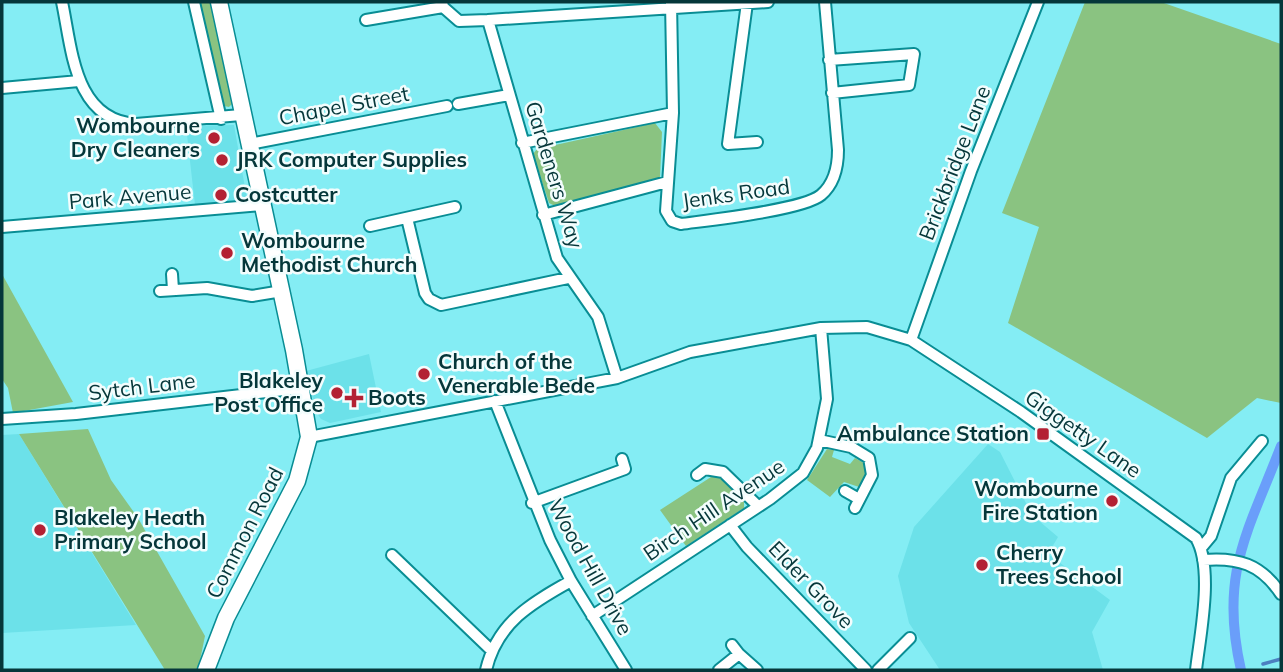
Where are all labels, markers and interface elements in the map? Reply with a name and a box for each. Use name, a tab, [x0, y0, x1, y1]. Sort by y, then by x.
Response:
street label: Chapel Street	[277, 80, 411, 130]
street label: Brickbridge Lane	[913, 82, 995, 244]
street label: Gardeners Way	[520, 98, 590, 251]
place label: Wombourne Dry Cleaners	[71, 112, 200, 162]
marker: Wombourne Dry Cleaners	[206, 130, 222, 146]
place label: JRK Computer Supplies	[236, 146, 467, 172]
marker: JRK Computer Supplies	[214, 152, 230, 168]
street label: Jenks Road	[680, 173, 791, 213]
street label: Park Avenue	[68, 178, 192, 214]
place label: Costcutter	[235, 181, 338, 207]
marker: Costcutter	[213, 187, 229, 203]
place label: Wombourne Methodist Church	[241, 227, 417, 277]
marker: Wombourne Methodist Church	[219, 245, 235, 261]
place label: Church of the Venerable Bede	[437, 348, 595, 398]
marker: Church of the Venerable Bede	[416, 366, 432, 382]
street label: Sytch Lane	[87, 367, 197, 405]
place label: Blakeley Post Office	[214, 367, 324, 417]
place label: Boots	[368, 384, 426, 410]
street label: Giggetty Lane	[1020, 384, 1147, 483]
marker: Blakeley Post Office	[329, 385, 345, 401]
marker: Boots	[346, 390, 362, 406]
place label: Ambulance Station	[837, 420, 1029, 446]
marker: Ambulance Station	[1035, 426, 1051, 442]
street label: Birch Hill Avenue	[638, 452, 789, 566]
street label: Common Road	[200, 463, 288, 602]
place label: Wombourne Fire Station	[974, 475, 1098, 525]
marker: Wombourne Fire Station	[1104, 493, 1120, 509]
street label: Wood Hill Drive	[543, 494, 639, 639]
place label: Blakeley Heath Primary School	[54, 504, 207, 554]
marker: Blakeley Heath Primary School	[32, 522, 48, 538]
street label: Elder Grove	[764, 535, 860, 633]
place label: Cherry Trees School	[996, 539, 1122, 589]
marker: Cherry Trees School	[974, 557, 990, 573]

